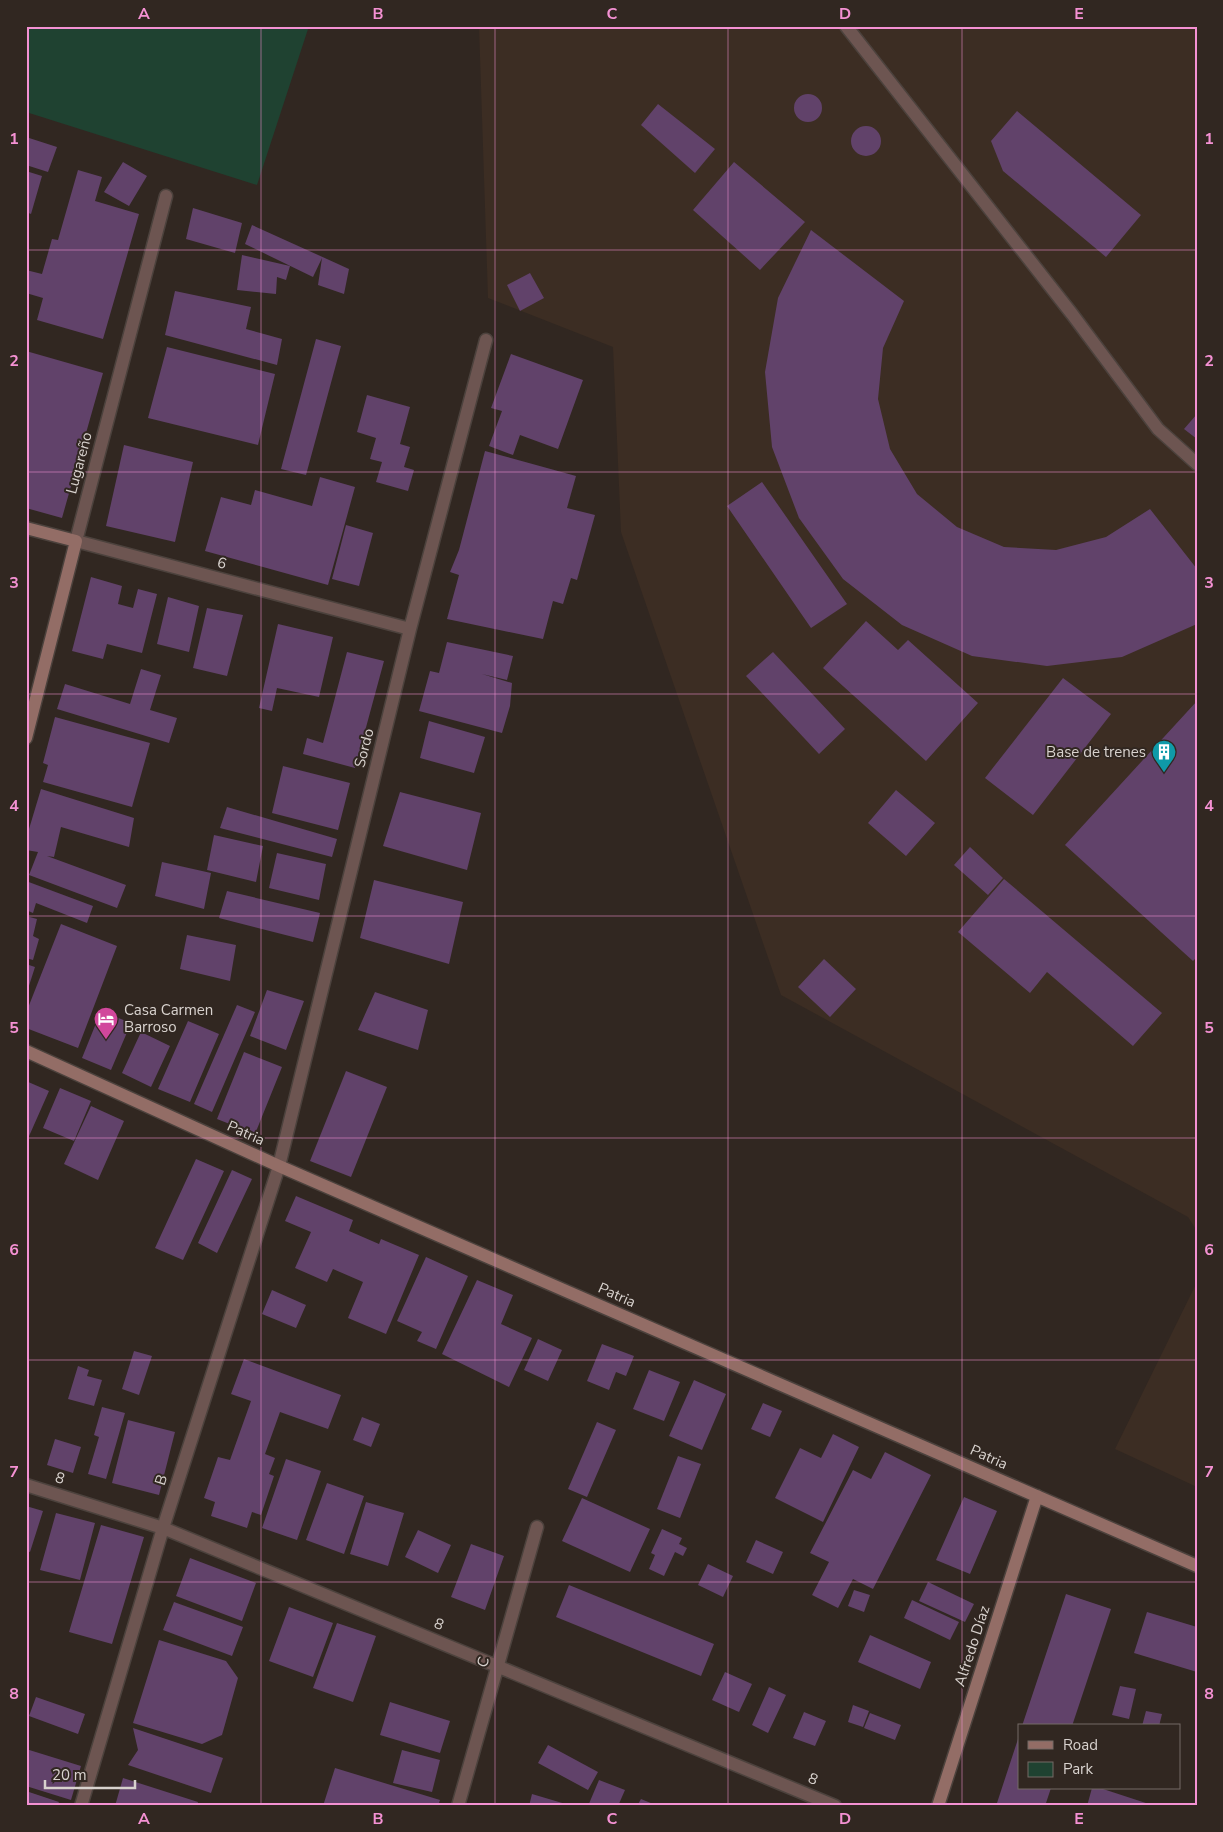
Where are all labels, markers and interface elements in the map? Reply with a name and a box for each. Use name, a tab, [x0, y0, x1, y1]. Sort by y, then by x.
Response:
text: A	[138, 3, 150, 25]
text: B	[372, 3, 384, 25]
text: C	[607, 3, 618, 25]
text: D	[839, 3, 851, 25]
text: E	[1074, 3, 1084, 25]
text: 1	[9, 128, 19, 150]
text: 1	[1204, 128, 1214, 150]
text: 2	[9, 350, 19, 372]
text: 2	[1204, 350, 1214, 372]
street label: Lugareño	[61, 430, 97, 496]
street label: 6	[215, 552, 229, 574]
text: 3	[9, 572, 19, 594]
text: 3	[1204, 572, 1214, 594]
street label: Sordo	[349, 726, 379, 770]
building icon: Base de trenes	[1151, 739, 1177, 773]
place label: Base de trenes	[1046, 742, 1146, 762]
text: 4	[9, 795, 19, 817]
text: 4	[1204, 795, 1214, 817]
place label: Casa Carmen Barroso	[124, 1000, 213, 1037]
hotel icon: Casa Carmen Barroso	[93, 1006, 119, 1040]
text: 5	[9, 1017, 19, 1039]
text: 5	[1204, 1017, 1214, 1039]
street label: Patria	[224, 1116, 268, 1150]
text: 6	[9, 1239, 19, 1261]
text: 6	[1204, 1239, 1214, 1261]
street label: Patria	[595, 1278, 639, 1312]
street label: Patria	[967, 1440, 1011, 1474]
text: 7	[9, 1461, 19, 1483]
text: 7	[1204, 1461, 1214, 1483]
street label: 8	[53, 1467, 67, 1489]
street label: B	[150, 1472, 172, 1488]
street label: Alfredo Díaz	[950, 1603, 994, 1689]
street label: 8	[431, 1613, 447, 1635]
street label: C	[472, 1654, 494, 1670]
text: 8	[9, 1683, 19, 1705]
text: 8	[1204, 1683, 1214, 1705]
legend	[1018, 1724, 1180, 1790]
text: Road	[1063, 1735, 1098, 1755]
scale bar	[45, 1757, 135, 1789]
text: Park	[1063, 1759, 1093, 1779]
text: 20 m	[52, 1765, 87, 1785]
street label: 8	[805, 1768, 821, 1790]
text: A	[138, 1808, 150, 1830]
text: B	[372, 1808, 384, 1830]
text: C	[607, 1808, 618, 1830]
text: D	[839, 1808, 851, 1830]
text: E	[1074, 1808, 1084, 1830]

